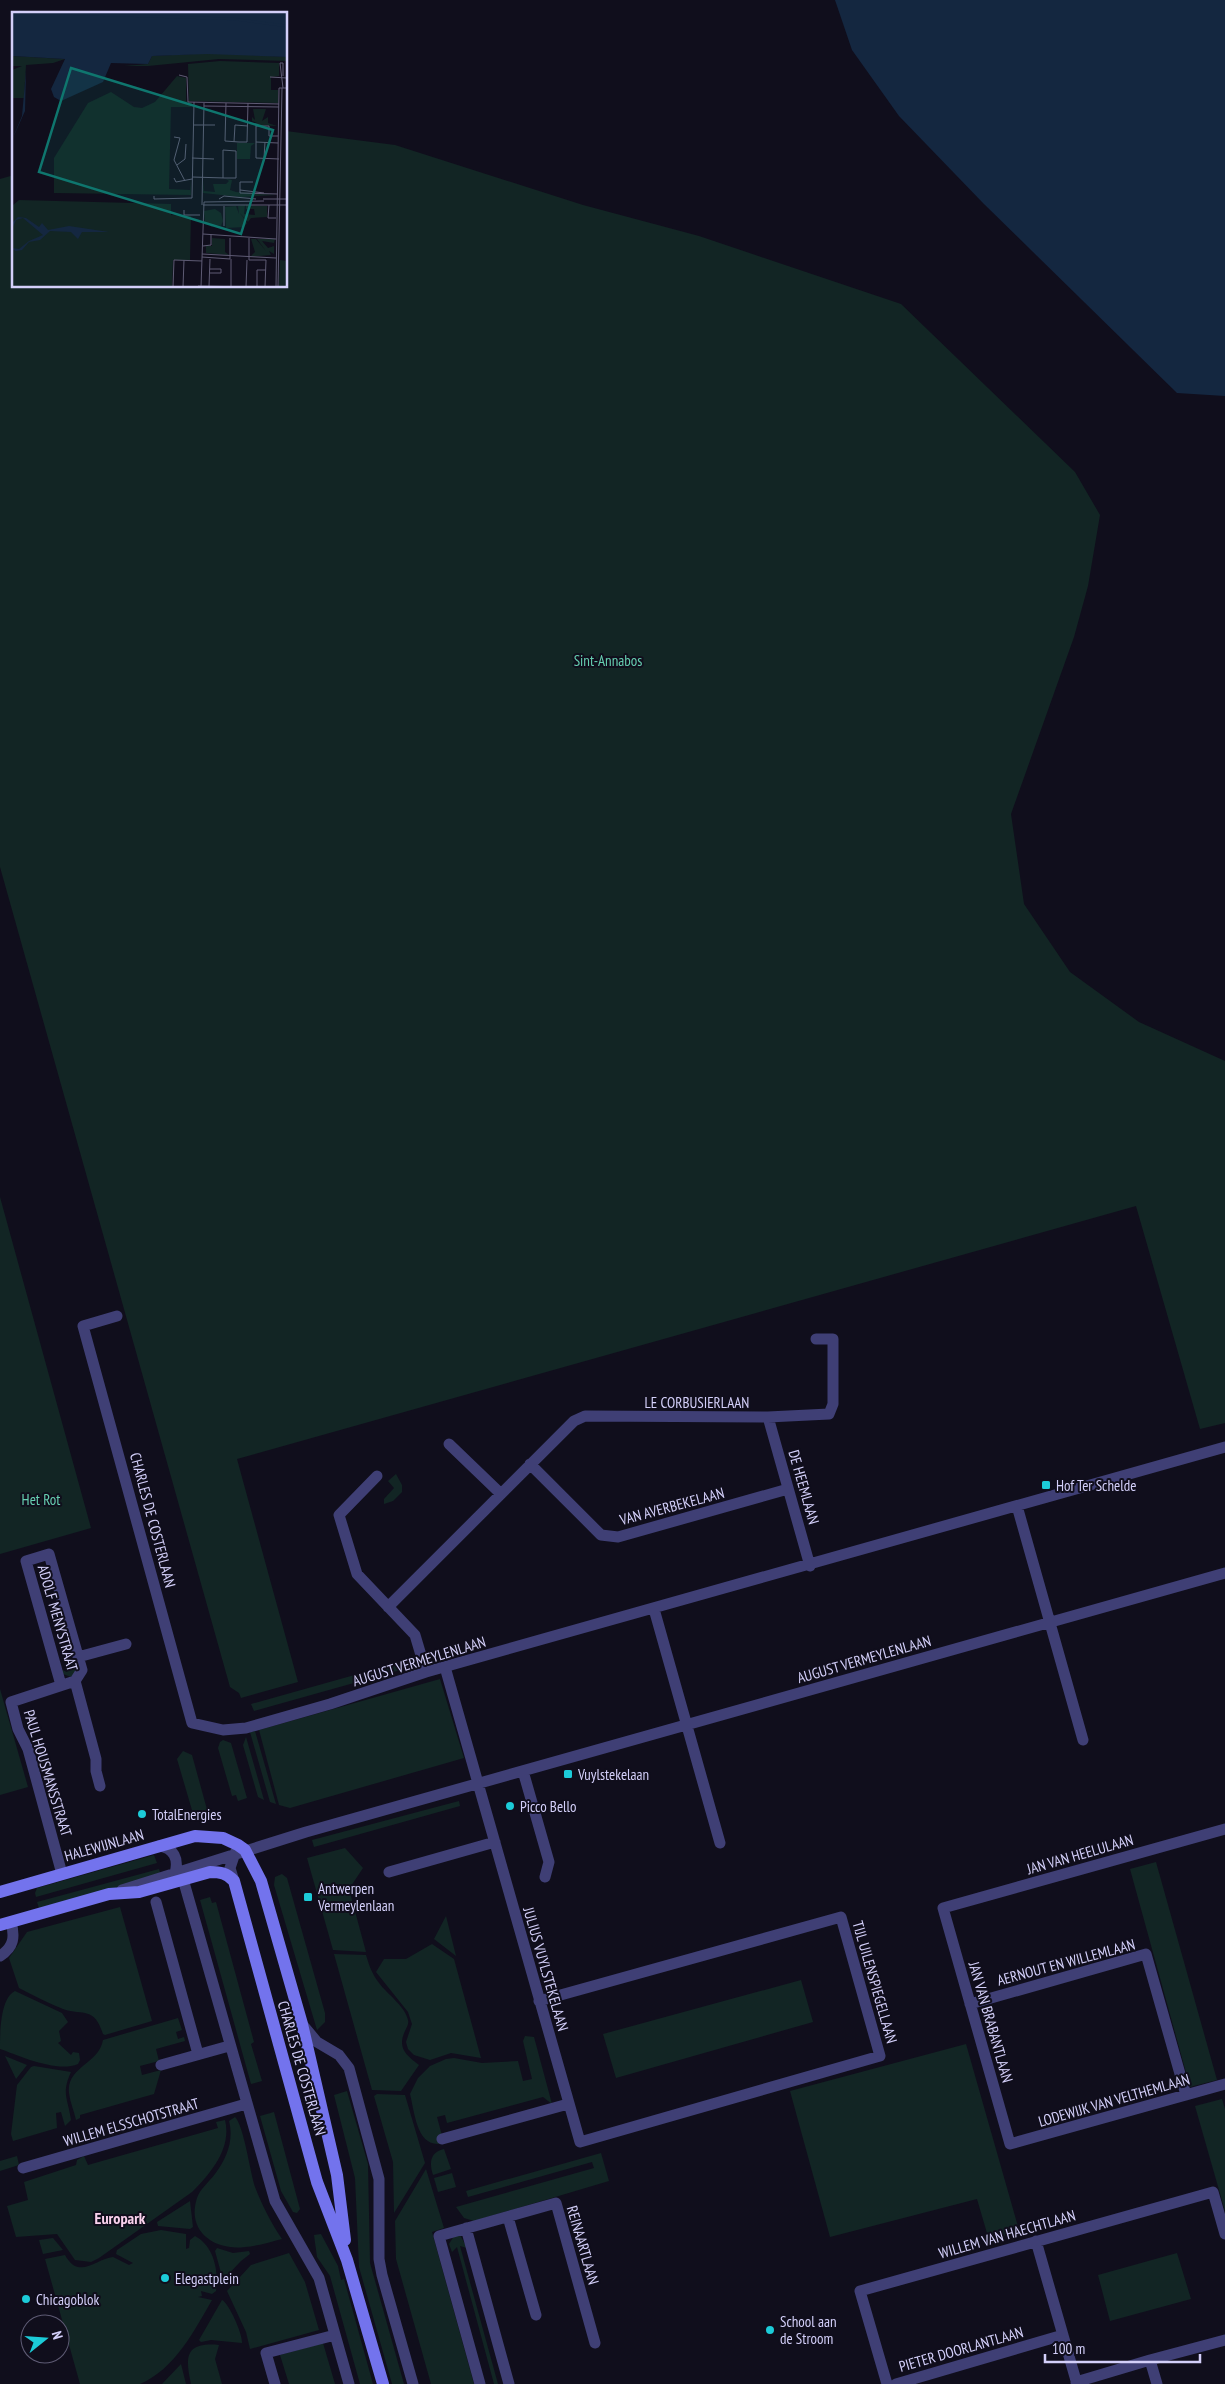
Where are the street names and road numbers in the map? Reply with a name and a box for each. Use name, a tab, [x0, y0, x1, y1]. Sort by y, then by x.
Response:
street label: LE CORBUSIERLAAN	[645, 1393, 749, 1412]
street label: DE HEEMLAAN	[784, 1448, 824, 1526]
street label: CHARLES DE COSTERLAAN	[126, 1450, 180, 1590]
street label: VAN AVERBEKELAAN	[617, 1483, 726, 1529]
street label: ADOLF MENYSTRAAT	[34, 1563, 82, 1674]
street label: AUGUST VERMEYLENLAAN	[795, 1631, 933, 1687]
street label: AUGUST VERMEYLENLAAN	[350, 1632, 488, 1690]
street label: PAUL HOUSMANSSTRAAT	[20, 1707, 76, 1839]
street label: HALEWIJNLAAN	[62, 1825, 146, 1865]
street label: JAN VAN HEELULAAN	[1024, 1830, 1135, 1879]
street label: JULIUS VUYLSTEKELAAN	[519, 1904, 573, 2033]
street label: TIJL UILENSPIEGELLAAN	[848, 1919, 902, 2045]
street label: AERNOUT EN WILLEMLAAN	[995, 1934, 1137, 1990]
street label: JAN VAN BRABANTLAAN	[964, 1958, 1017, 2085]
street label: CHARLES DE COSTERLAAN	[274, 1999, 330, 2137]
street label: LODEWIJK VAN VELTHEMLAAN	[1036, 2069, 1192, 2131]
street label: WILLEM ELSSCHOTSTRAAT	[61, 2093, 201, 2150]
street label: REINAARTLAAN	[563, 2203, 603, 2287]
street label: WILLEM VAN HAECHTLAAN	[936, 2205, 1078, 2263]
street label: PIETER DOORLANTLAAN	[897, 2322, 1025, 2376]

